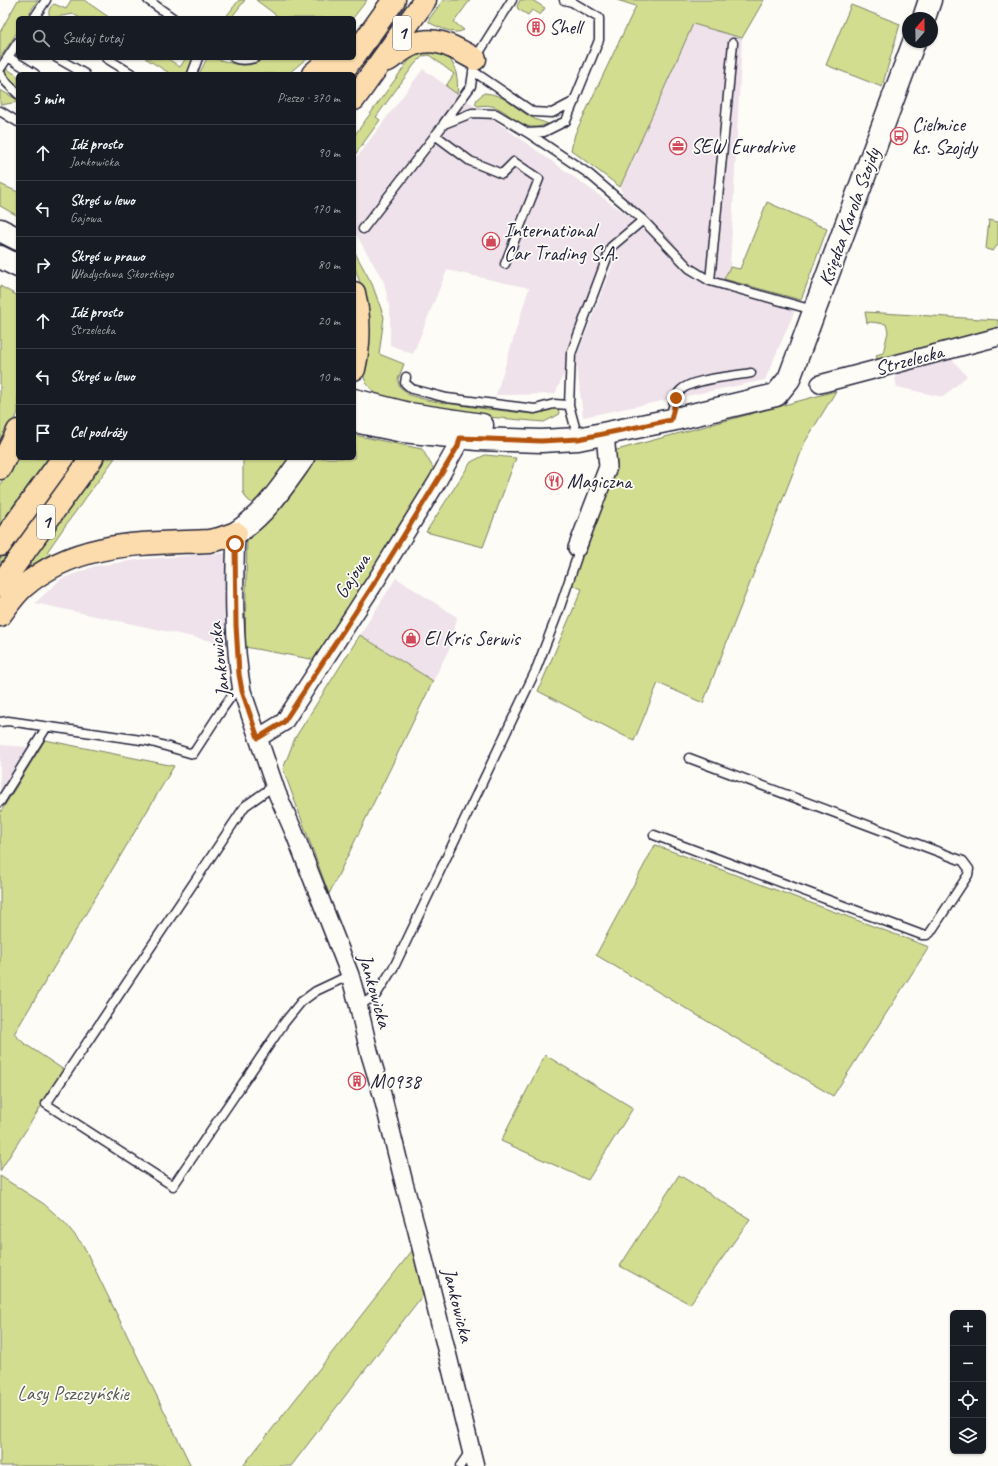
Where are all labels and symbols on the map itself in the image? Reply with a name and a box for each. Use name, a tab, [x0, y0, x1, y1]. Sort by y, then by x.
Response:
north arrow	[902, 12, 938, 48]
place label: Shell	[549, 15, 585, 40]
road number: 1	[393, 16, 411, 50]
building icon: Shell	[526, 17, 546, 37]
place label: Cielmice ks. Szojdy	[912, 112, 979, 160]
bus stop icon: Cielmice ks. Szojdy	[889, 126, 909, 146]
place label: SEW Eurodrive	[691, 134, 796, 159]
office icon: SEW Eurodrive	[668, 136, 688, 156]
street label: Księdza Karola Szojdy	[813, 144, 886, 289]
place label: International Car Trading S.A.	[504, 218, 618, 266]
shop icon: International Car Trading S.A.	[481, 231, 501, 251]
street label: Strzelecka	[872, 338, 947, 381]
route end	[667, 389, 685, 407]
place label: Magiczna	[567, 469, 633, 494]
restaurant icon: Magiczna	[544, 471, 564, 491]
road number: 1	[37, 505, 55, 539]
route start	[226, 535, 244, 553]
street label: Gajowa	[328, 547, 377, 603]
street label: Jankowicka	[202, 620, 236, 700]
place label: El Kris Serwis	[424, 626, 522, 651]
shop icon: El Kris Serwis	[401, 628, 421, 648]
street label: Jankowicka	[352, 950, 398, 1032]
place label: M0938	[370, 1069, 422, 1094]
building icon: M0938	[347, 1071, 367, 1091]
street label: Jankowicka	[437, 1264, 480, 1346]
park label: Lasy Pszczyńskie	[17, 1381, 130, 1406]

